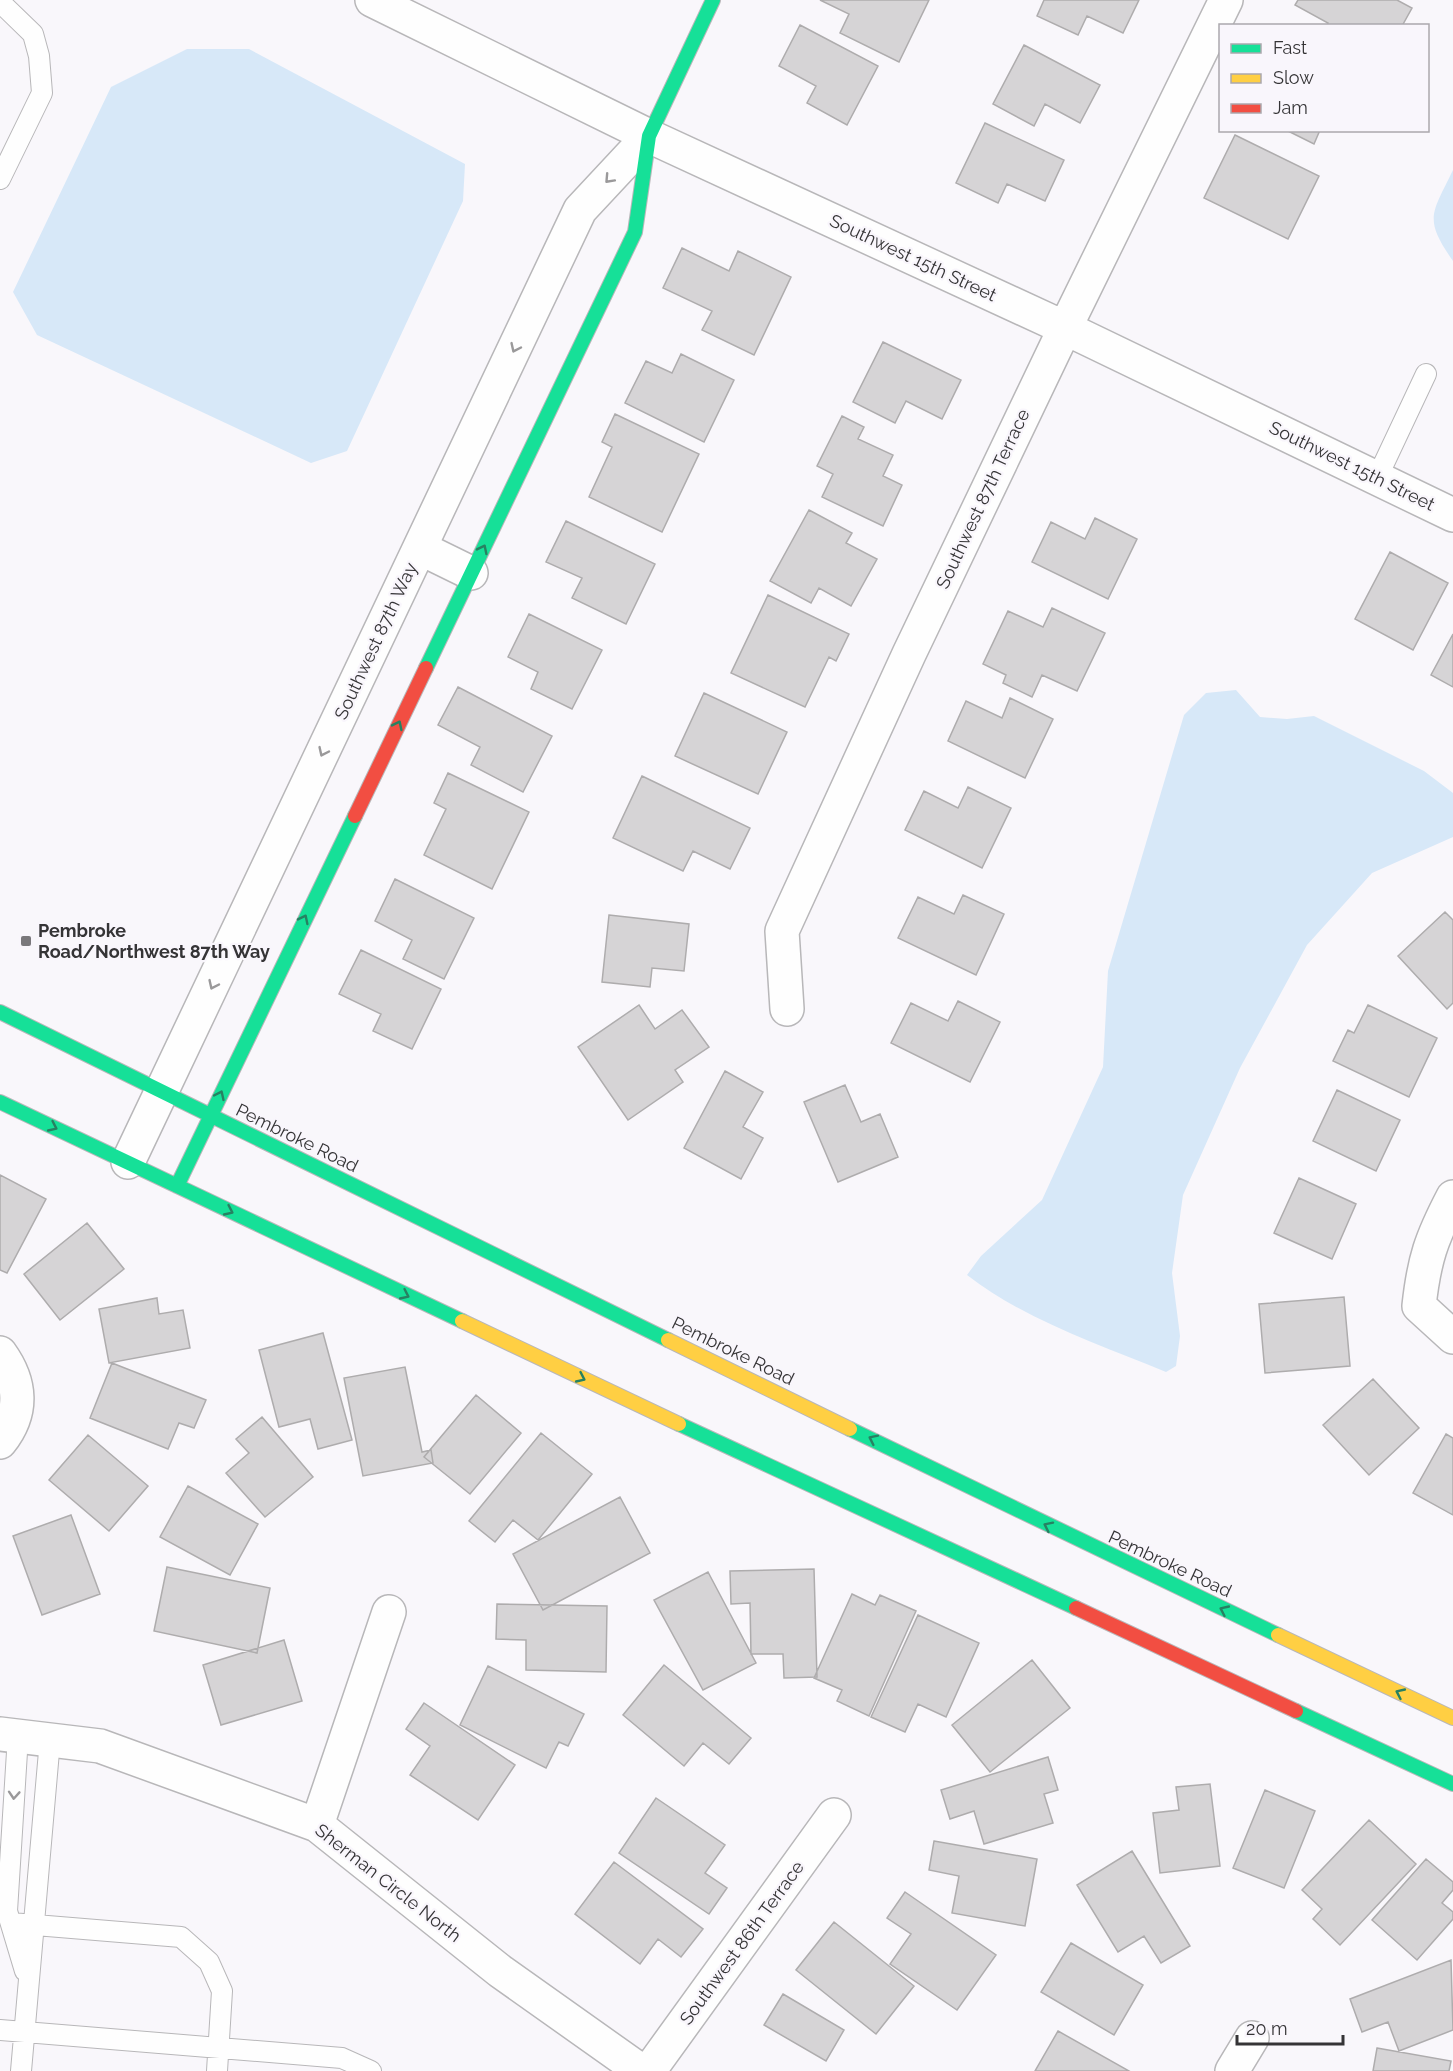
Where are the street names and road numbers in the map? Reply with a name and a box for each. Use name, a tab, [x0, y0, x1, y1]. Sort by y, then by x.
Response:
street label: Southwest 15th Street	[827, 210, 1000, 305]
street label: Southwest 87th Terrace	[932, 405, 1034, 592]
street label: Southwest 15th Street	[1266, 416, 1438, 515]
street label: Southwest 87th Way	[330, 559, 421, 723]
street label: Pembroke Road	[233, 1099, 362, 1176]
street label: Pembroke Road	[669, 1312, 798, 1389]
street label: Pembroke Road	[1105, 1526, 1235, 1601]
street label: Sherman Circle North	[311, 1819, 465, 1946]
street label: Southwest 86th Terrace	[675, 1856, 808, 2029]

